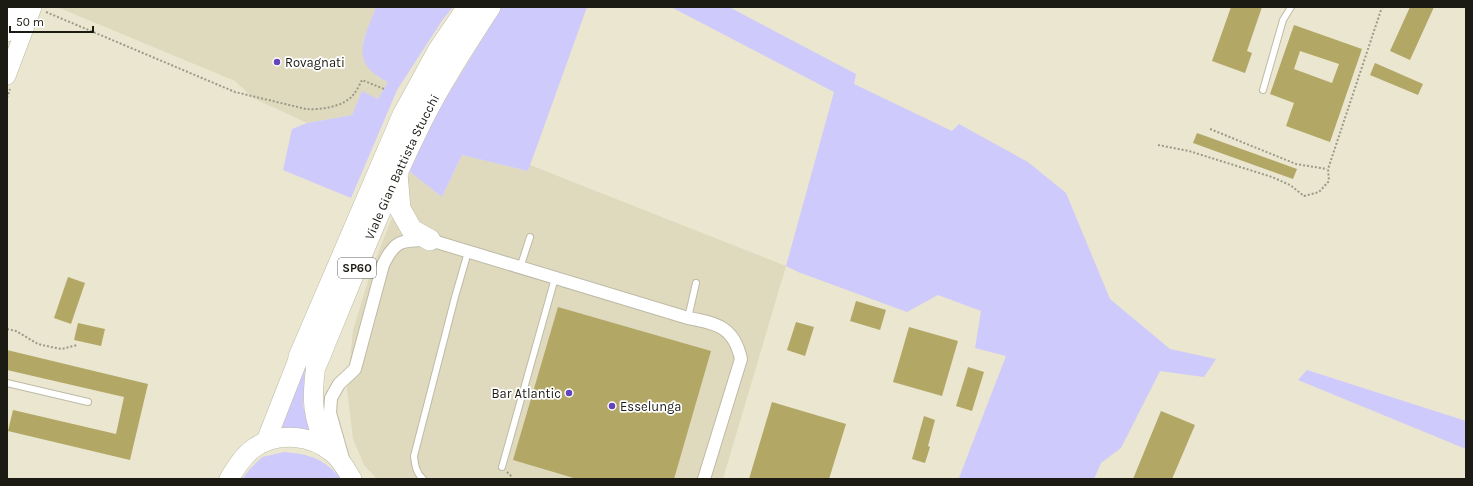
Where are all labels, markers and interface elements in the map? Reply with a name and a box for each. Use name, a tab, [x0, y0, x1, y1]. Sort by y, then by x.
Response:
scale bar	[10, 8, 93, 34]
text: 50 m	[16, 15, 44, 29]
place label: Rovagnati	[285, 55, 345, 70]
marker: Rovagnati	[272, 57, 282, 67]
street label: Viale Gian Battista Stucchi	[362, 92, 442, 242]
road number: SP60	[338, 258, 376, 278]
place label: Bar Atlantic	[492, 386, 561, 401]
marker: Bar Atlantic	[564, 388, 574, 398]
place label: Esselunga	[620, 399, 682, 414]
marker: Esselunga	[607, 401, 617, 411]

